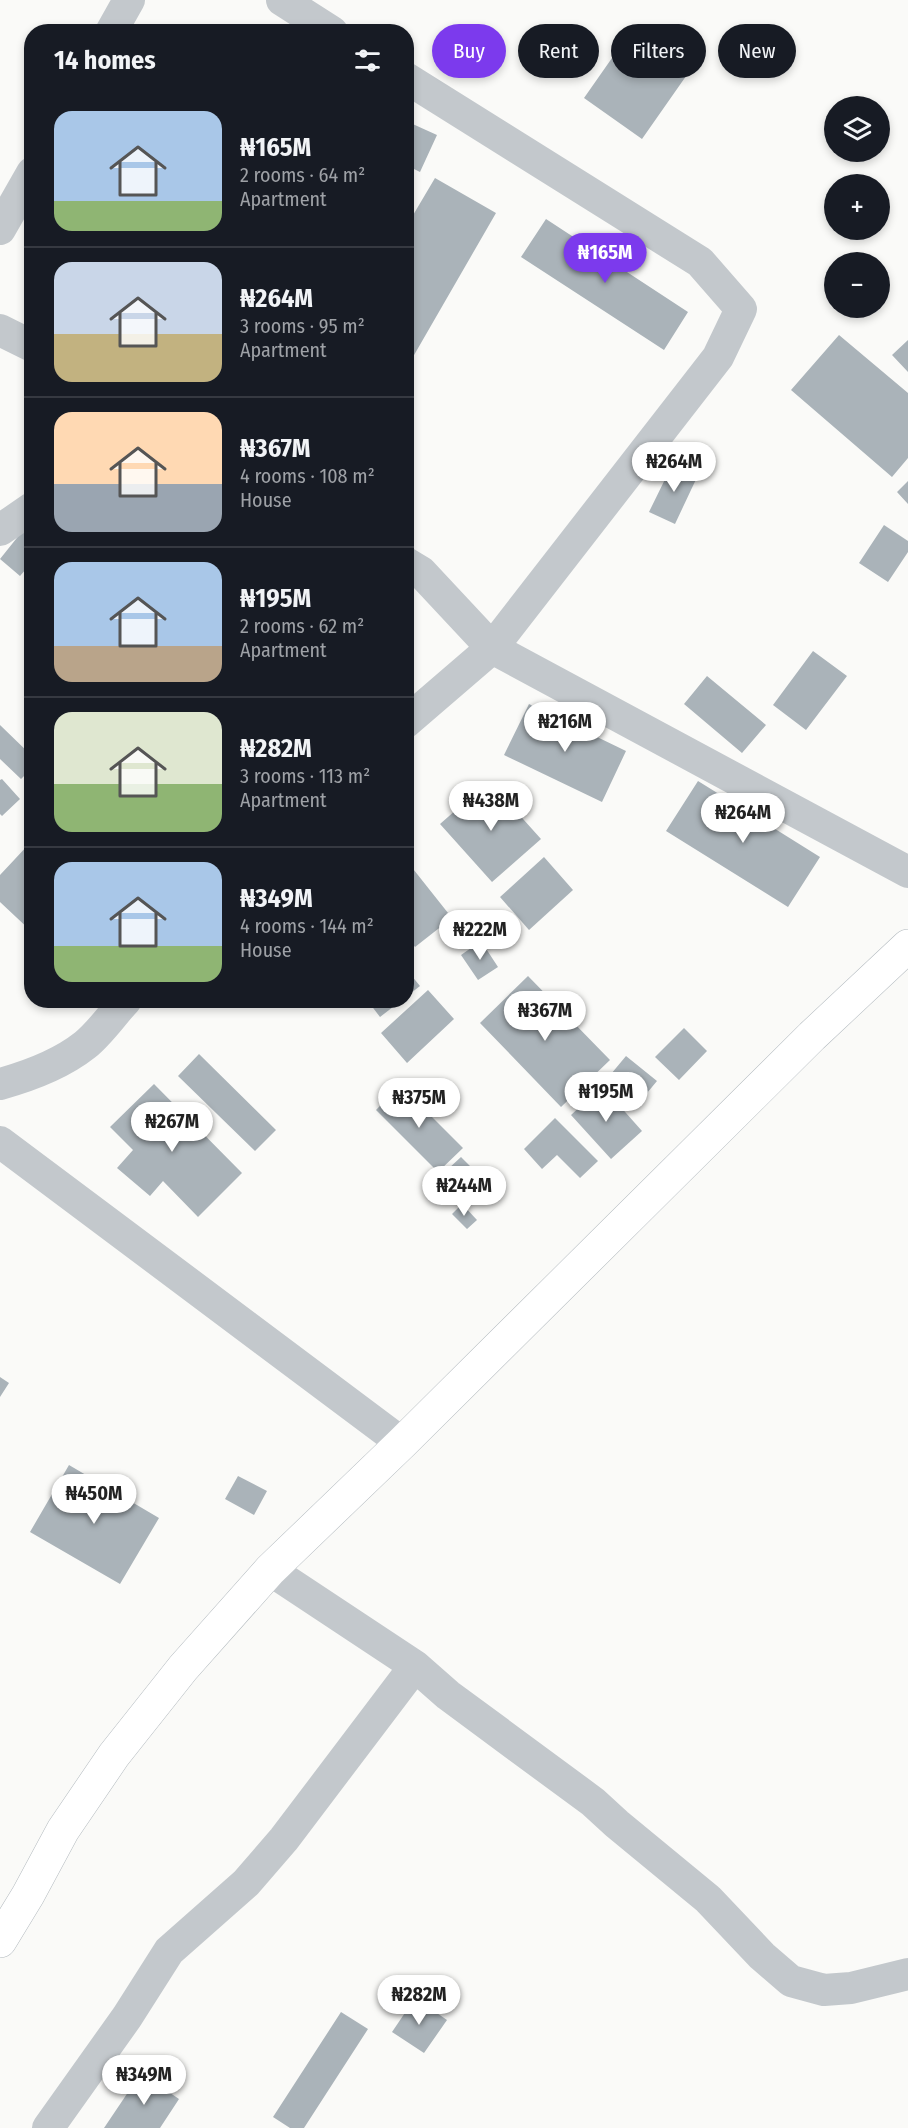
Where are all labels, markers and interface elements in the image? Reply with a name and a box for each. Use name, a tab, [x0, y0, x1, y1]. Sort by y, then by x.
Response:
chip: Buy	[432, 24, 506, 78]
chip: Rent	[518, 24, 599, 78]
chip: Filters	[611, 24, 706, 78]
chip: New	[718, 24, 796, 78]
icon: filters	[351, 44, 384, 77]
text: 14 homes	[54, 45, 156, 76]
map controls	[824, 96, 890, 318]
button: layers	[824, 96, 890, 162]
text: ₦165M	[240, 132, 311, 163]
icon: home	[102, 135, 174, 207]
text: 2 rooms · 64 m²	[240, 163, 365, 187]
button: +	[824, 174, 890, 240]
text: Apartment	[240, 187, 327, 211]
pin: ₦165M	[563, 233, 647, 284]
text: ₦165M	[578, 240, 632, 264]
button: −	[824, 252, 890, 318]
text: ₦264M	[240, 283, 313, 314]
icon: home	[102, 286, 174, 358]
text: 3 rooms · 95 m²	[240, 314, 365, 338]
text: Apartment	[240, 338, 327, 362]
text: ₦367M	[240, 433, 311, 464]
icon: home	[102, 436, 174, 508]
pin: ₦264M	[632, 442, 716, 493]
text: ₦264M	[646, 449, 702, 473]
text: 4 rooms · 108 m²	[240, 464, 375, 488]
text: House	[240, 488, 292, 512]
text: ₦195M	[240, 583, 311, 614]
icon: home	[102, 586, 174, 658]
text: 2 rooms · 62 m²	[240, 614, 364, 638]
text: Apartment	[240, 638, 327, 662]
pin: ₦216M	[523, 702, 607, 753]
text: ₦216M	[538, 709, 592, 733]
text: ₦282M	[240, 733, 312, 764]
icon: home	[102, 736, 174, 808]
text: 3 rooms · 113 m²	[240, 764, 370, 788]
pin: ₦438M	[449, 781, 533, 832]
text: Apartment	[240, 788, 327, 812]
text: ₦438M	[463, 788, 519, 812]
pin: ₦264M	[701, 793, 785, 844]
text: ₦264M	[715, 800, 771, 824]
text: ₦349M	[240, 883, 313, 914]
icon: home	[102, 886, 174, 958]
pin: ₦222M	[438, 910, 522, 961]
text: 4 rooms · 144 m²	[240, 914, 374, 938]
text: ₦222M	[453, 917, 507, 941]
text: House	[240, 938, 292, 962]
pin: ₦367M	[503, 991, 587, 1042]
text: ₦367M	[518, 998, 572, 1022]
pin: ₦195M	[564, 1072, 648, 1123]
pin: ₦375M	[377, 1078, 461, 1129]
text: ₦195M	[579, 1079, 633, 1103]
text: ₦375M	[392, 1085, 446, 1109]
pin: ₦267M	[130, 1102, 214, 1153]
text: ₦267M	[145, 1109, 199, 1133]
pin: ₦244M	[422, 1166, 506, 1217]
text: ₦244M	[436, 1173, 492, 1197]
pin: ₦450M	[52, 1474, 136, 1525]
text: ₦450M	[65, 1481, 123, 1505]
pin: ₦282M	[377, 1975, 461, 2026]
text: ₦282M	[391, 1982, 447, 2006]
pin: ₦349M	[102, 2055, 186, 2106]
text: ₦349M	[116, 2062, 172, 2086]

